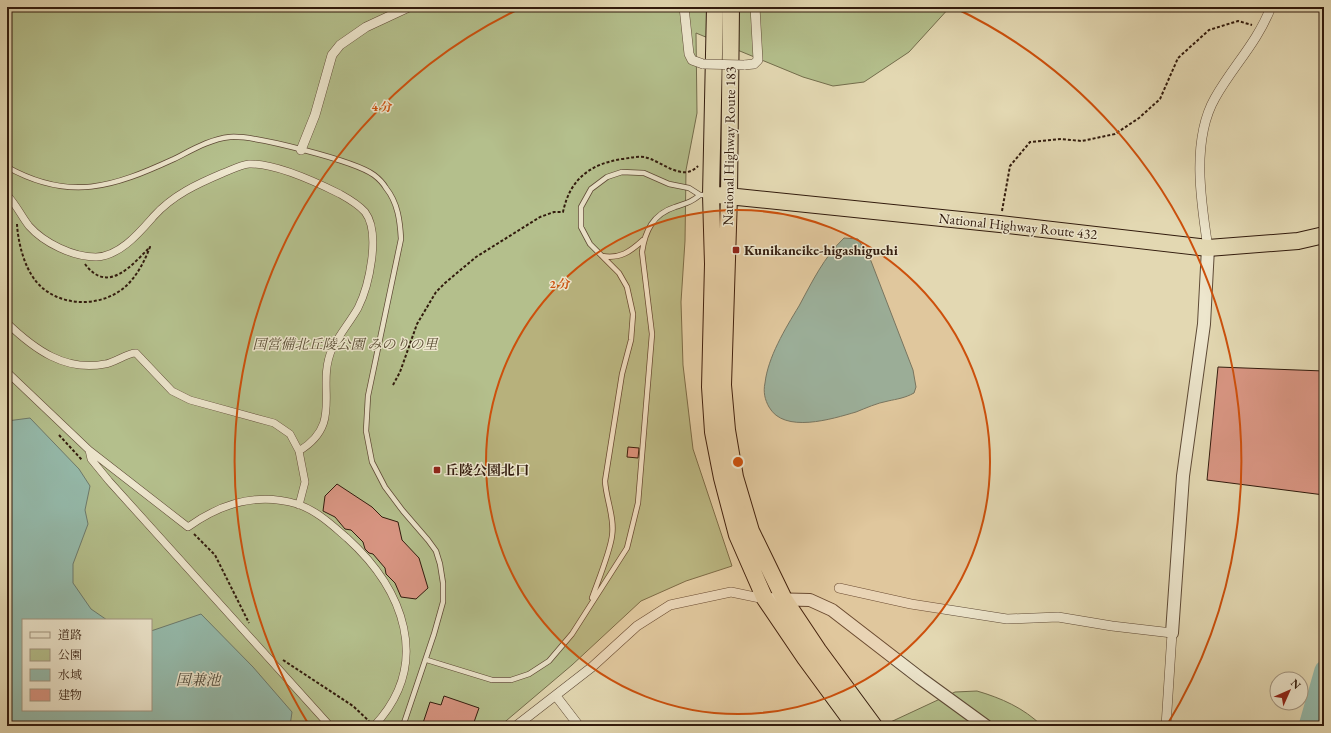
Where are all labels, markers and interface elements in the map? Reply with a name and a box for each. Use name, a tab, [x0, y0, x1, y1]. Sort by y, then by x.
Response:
street label: National Highway Route 183	[719, 66, 739, 226]
text: 4 分	[371, 99, 393, 115]
street label: National Highway Route 432	[938, 209, 1098, 243]
place label: Kunikaneike-higashiguchi	[744, 241, 898, 259]
marker: Kunikaneike-higashiguchi	[731, 245, 741, 255]
text: 2 分	[549, 276, 571, 292]
park label: 国営備北丘陵公園 みのりの里	[253, 335, 438, 353]
centre of rings	[731, 455, 745, 469]
place label: 丘陵公園北口	[445, 461, 529, 479]
marker: 丘陵公園北口	[432, 465, 442, 475]
legend	[22, 619, 152, 711]
text: 道路	[58, 627, 82, 643]
text: 公園	[58, 647, 82, 663]
text: 水域	[58, 667, 82, 683]
water label: 国兼池	[175, 670, 222, 689]
north arrow	[1269, 671, 1309, 711]
text: N	[1288, 676, 1304, 692]
text: 建物	[58, 687, 82, 703]

